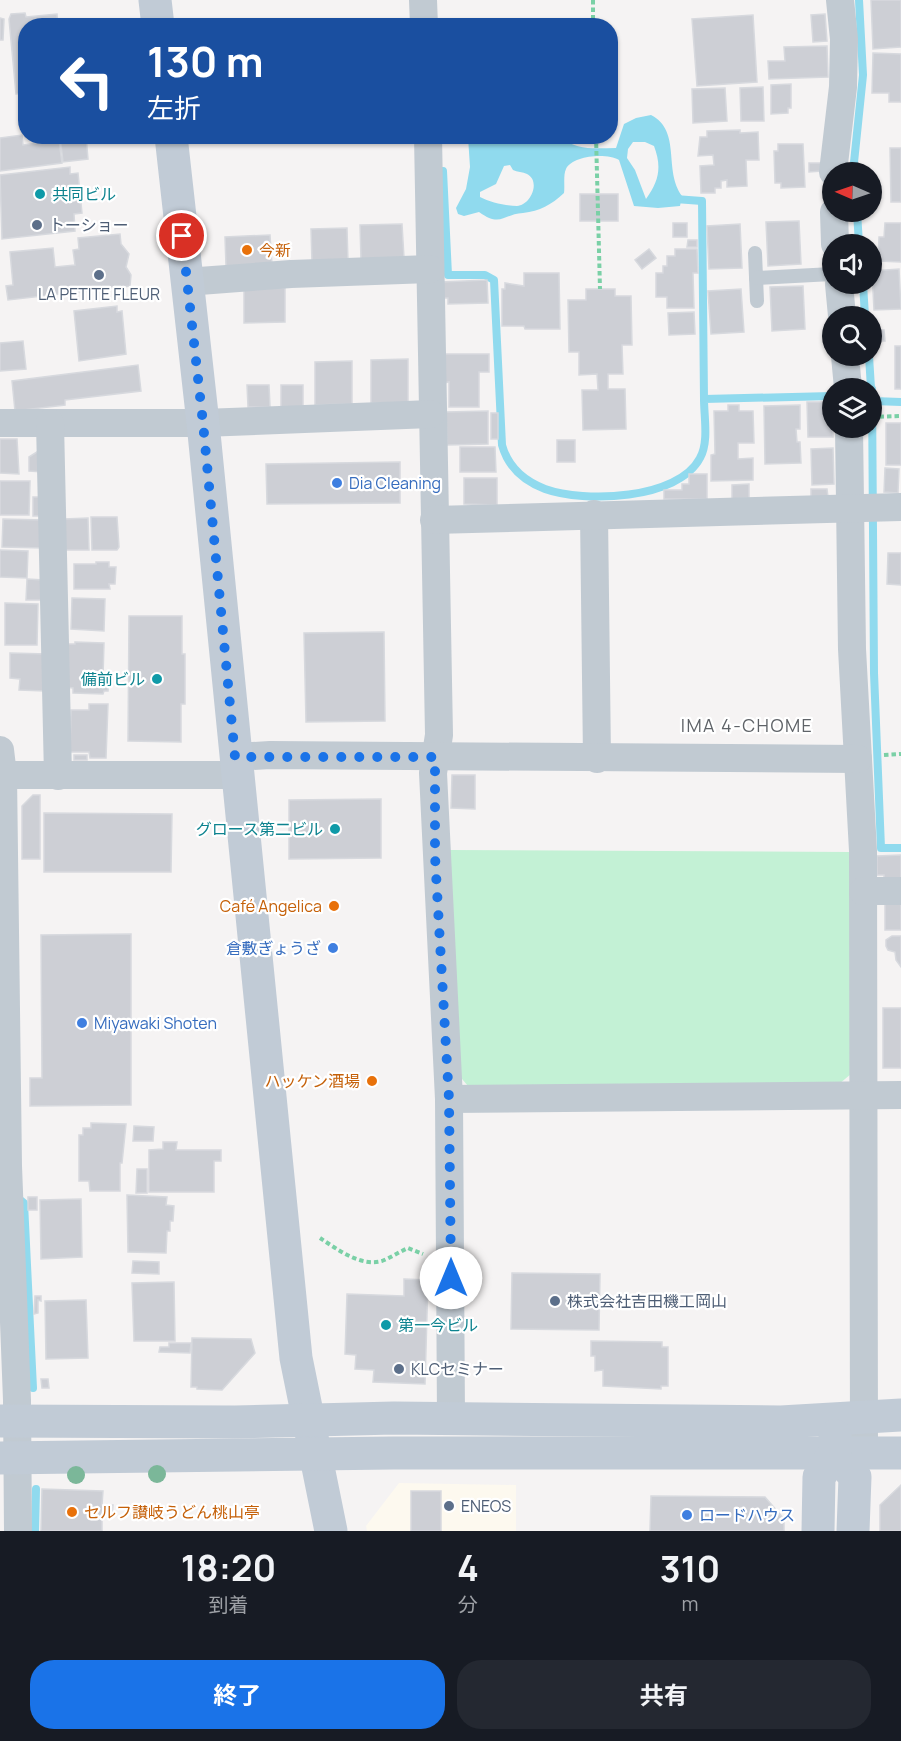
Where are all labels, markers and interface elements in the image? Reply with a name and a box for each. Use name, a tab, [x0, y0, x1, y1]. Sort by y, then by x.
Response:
text: 130 m	[147, 32, 264, 90]
icon: left	[48, 42, 126, 120]
text: 左折	[147, 89, 201, 126]
north arrow	[822, 162, 882, 222]
map controls	[822, 162, 882, 438]
place label: 共同ビル	[52, 183, 116, 205]
marker: 共同ビル	[33, 187, 47, 201]
pin	[156, 210, 207, 261]
place label: トーショー	[49, 214, 129, 236]
marker: トーショー	[30, 218, 44, 232]
icon: arrive	[165, 219, 198, 252]
button: sound	[822, 234, 882, 294]
place label: 今新	[259, 239, 291, 261]
marker: 今新	[240, 243, 254, 257]
marker: LA PETITE FLEUR	[92, 268, 106, 282]
place label: LA PETITE FLEUR	[38, 283, 160, 305]
button: search	[822, 306, 882, 366]
button: layers	[822, 378, 882, 438]
place label: Dia Cleaning	[349, 472, 441, 494]
marker: Dia Cleaning	[330, 476, 344, 490]
place label: 備前ビル	[81, 668, 145, 690]
marker: 備前ビル	[150, 672, 164, 686]
district label: IMA 4-CHOME	[681, 713, 813, 737]
place label: グロース第二ビル	[196, 818, 323, 840]
marker: グロース第二ビル	[328, 822, 342, 836]
place label: Café Angelica	[220, 895, 322, 917]
marker: Café Angelica	[327, 899, 341, 913]
place label: 倉敷ぎょうざ	[226, 937, 321, 959]
marker: 倉敷ぎょうざ	[326, 941, 340, 955]
place label: Miyawaki Shoten	[94, 1012, 217, 1034]
marker: Miyawaki Shoten	[75, 1016, 89, 1030]
place label: ハッケン酒場	[264, 1070, 360, 1092]
marker: ハッケン酒場	[365, 1074, 379, 1088]
position arrow	[419, 1246, 483, 1310]
place label: 株式会社吉田機工岡山	[567, 1290, 727, 1312]
marker: 株式会社吉田機工岡山	[548, 1294, 562, 1308]
place label: 第一今ビル	[398, 1314, 478, 1336]
marker: 第一今ビル	[379, 1318, 393, 1332]
place label: KLCセミナー	[411, 1358, 504, 1380]
marker: KLCセミナー	[392, 1362, 406, 1376]
place label: ENEOS	[461, 1495, 511, 1517]
marker: ENEOS	[442, 1499, 456, 1513]
place label: セルフ讃岐うどん桃山亭	[84, 1501, 260, 1523]
place label: ロードハウス	[699, 1504, 795, 1526]
marker: セルフ讃岐うどん桃山亭	[65, 1505, 79, 1519]
marker: ロードハウス	[680, 1508, 694, 1522]
text: 18:20	[181, 1543, 276, 1592]
text: 4	[457, 1543, 479, 1592]
text: 310	[660, 1544, 720, 1593]
text: m	[681, 1590, 698, 1617]
text: 到着	[208, 1591, 248, 1618]
text: 分	[458, 1591, 478, 1618]
button: 終了	[30, 1660, 445, 1729]
button: 共有	[457, 1660, 871, 1729]

